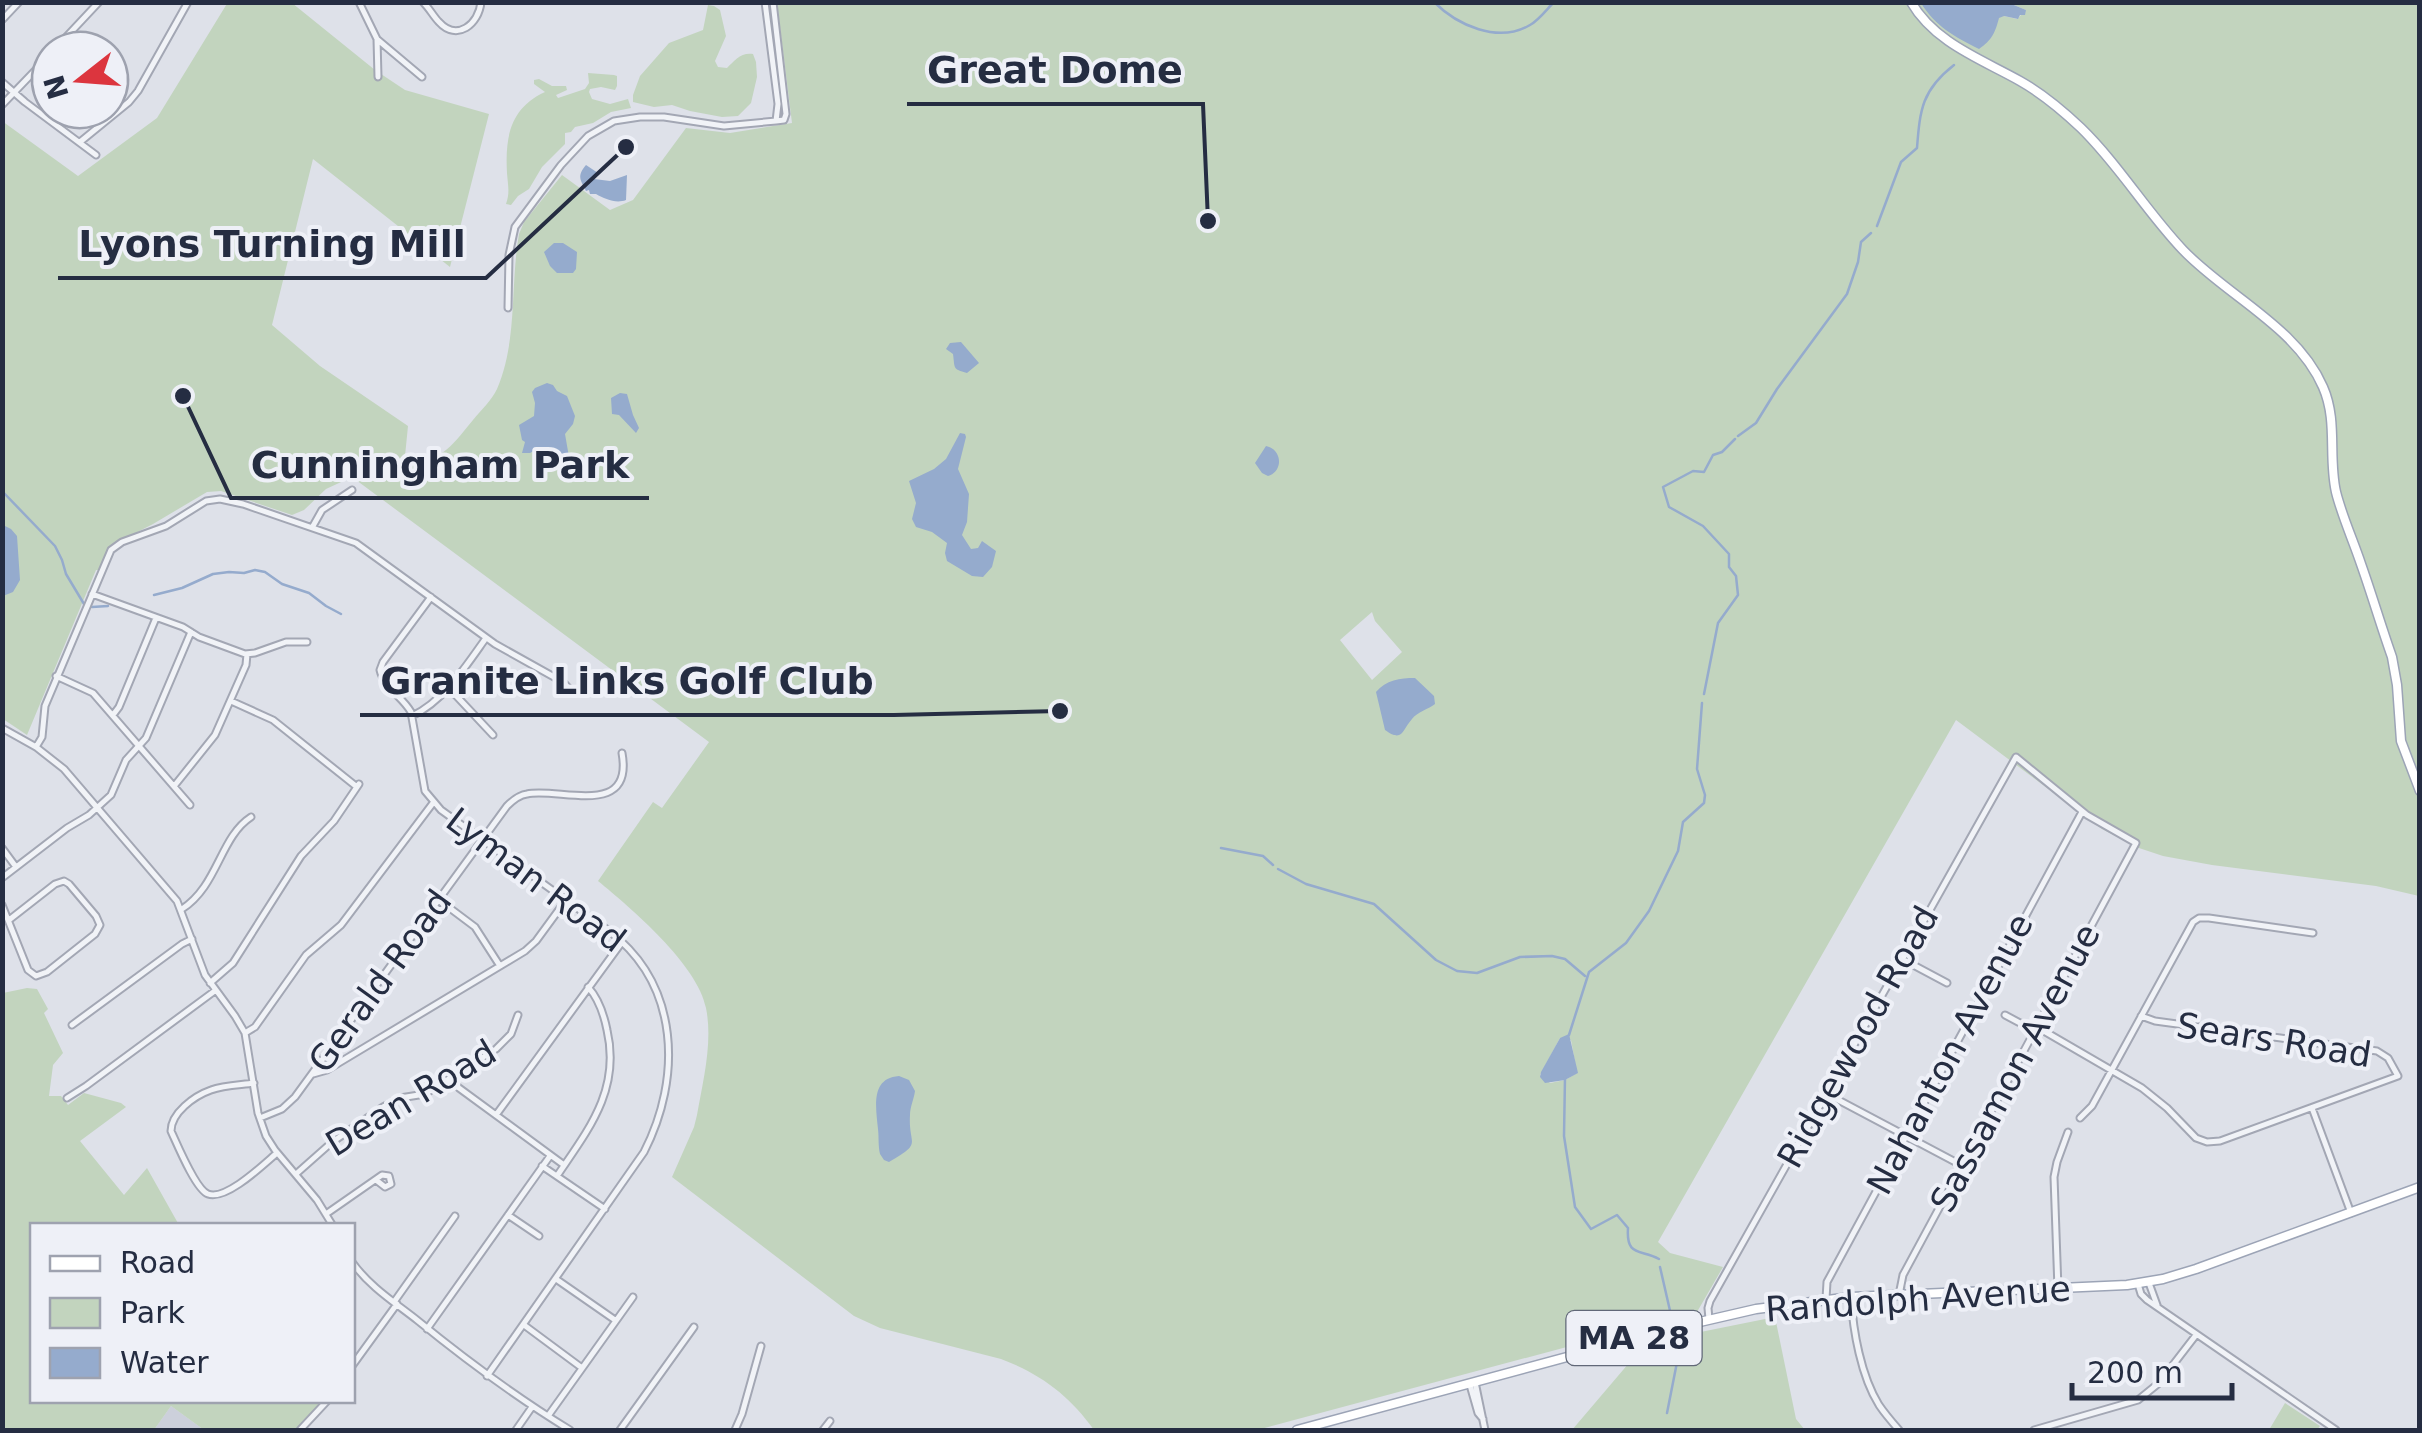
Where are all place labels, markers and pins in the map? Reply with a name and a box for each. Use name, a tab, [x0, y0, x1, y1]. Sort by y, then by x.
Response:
callout: Great Dome	[907, 36, 1203, 104]
callout: Lyons Turning Mill	[58, 210, 486, 278]
callout: Cunningham Park	[231, 430, 649, 498]
callout: Granite Links Golf Club	[360, 647, 894, 715]

